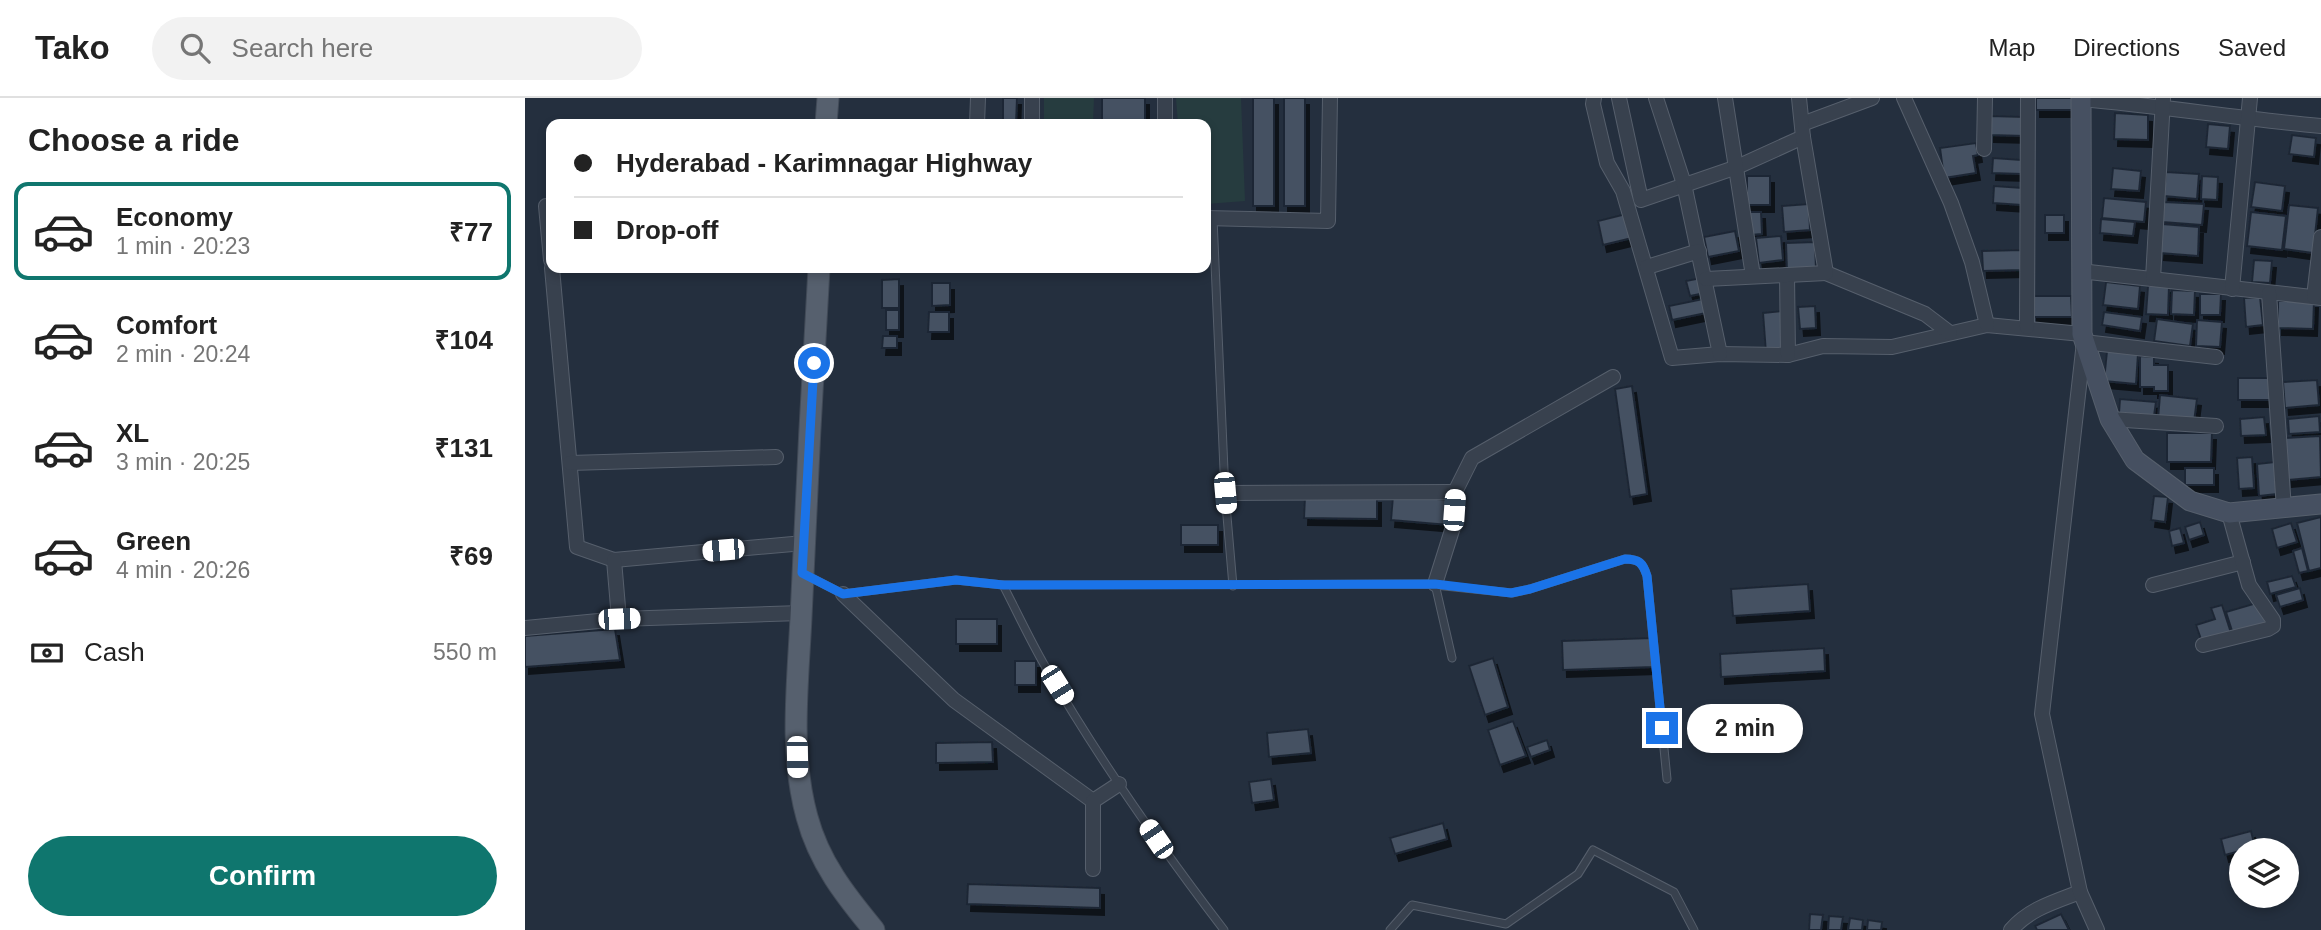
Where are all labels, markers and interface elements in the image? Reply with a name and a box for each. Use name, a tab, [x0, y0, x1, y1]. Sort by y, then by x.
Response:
search box	[152, 17, 642, 80]
text: Tako	[35, 29, 110, 66]
icon: search	[176, 29, 214, 67]
text: Search here	[232, 33, 373, 63]
text: Map	[1989, 34, 2035, 61]
text: Directions	[2073, 34, 2180, 61]
text: Saved	[2218, 34, 2286, 61]
text: Choose a ride	[28, 122, 240, 158]
text: Hyderabad - Karimnagar Highway	[616, 148, 1032, 178]
icon: car	[32, 200, 95, 263]
text: Economy	[116, 202, 233, 232]
text: Drop-off	[616, 215, 719, 245]
text: ₹77	[449, 217, 493, 247]
text: 1 min · 20:23	[116, 233, 250, 259]
icon: car	[32, 308, 95, 371]
text: Comfort	[116, 310, 217, 340]
text: ₹104	[435, 325, 493, 355]
text: 2 min · 20:24	[116, 341, 250, 367]
route start	[798, 347, 830, 379]
icon: car	[32, 416, 95, 479]
text: XL	[116, 418, 149, 448]
text: ₹131	[435, 433, 493, 463]
text: 3 min · 20:25	[116, 449, 250, 475]
car	[1213, 471, 1238, 515]
car	[1443, 488, 1466, 532]
icon: car	[32, 524, 95, 587]
text: Green	[116, 526, 191, 556]
car	[702, 538, 745, 562]
text: ₹69	[449, 541, 493, 571]
text: 4 min · 20:26	[116, 557, 250, 583]
car	[598, 608, 641, 630]
icon: cash	[28, 634, 66, 672]
text: Cash	[84, 637, 145, 667]
text: 550 m	[433, 639, 497, 665]
car	[1037, 662, 1078, 708]
callout: 2 min	[1687, 704, 1802, 752]
route end	[1646, 712, 1678, 744]
text: 2 min	[1715, 715, 1775, 741]
car	[787, 736, 808, 778]
car	[1136, 816, 1177, 862]
button: Confirm	[28, 836, 497, 916]
map controls	[2229, 838, 2299, 908]
button: layers	[2229, 838, 2299, 908]

